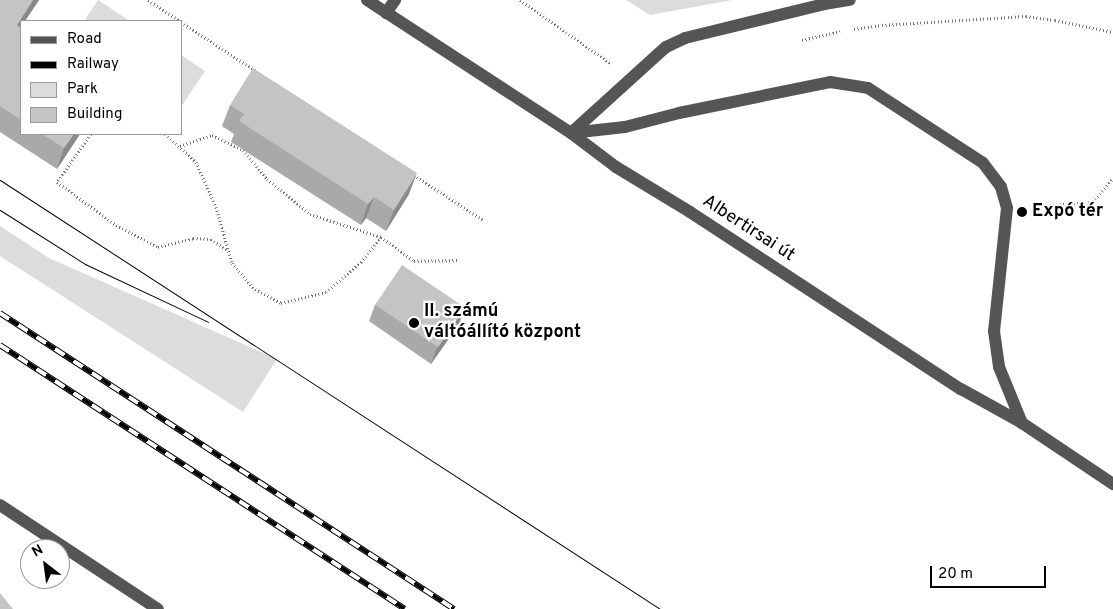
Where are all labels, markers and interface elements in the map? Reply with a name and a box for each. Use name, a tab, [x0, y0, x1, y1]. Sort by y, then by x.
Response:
legend	[20, 20, 182, 135]
text: Road	[67, 30, 102, 49]
text: Railway	[67, 55, 119, 74]
text: Park	[67, 80, 98, 99]
text: Building	[67, 105, 122, 124]
street label: Albertirsai út	[698, 191, 798, 267]
place label: Expó tér	[1032, 201, 1103, 223]
marker: Expó tér	[1016, 206, 1028, 218]
place label: II. számú váltóállító központ	[424, 302, 581, 344]
marker: II. számú váltóállító központ	[408, 317, 420, 329]
north arrow	[20, 539, 70, 589]
text: N	[29, 542, 46, 561]
scale bar	[933, 556, 1049, 588]
text: 20 m	[938, 565, 973, 584]

